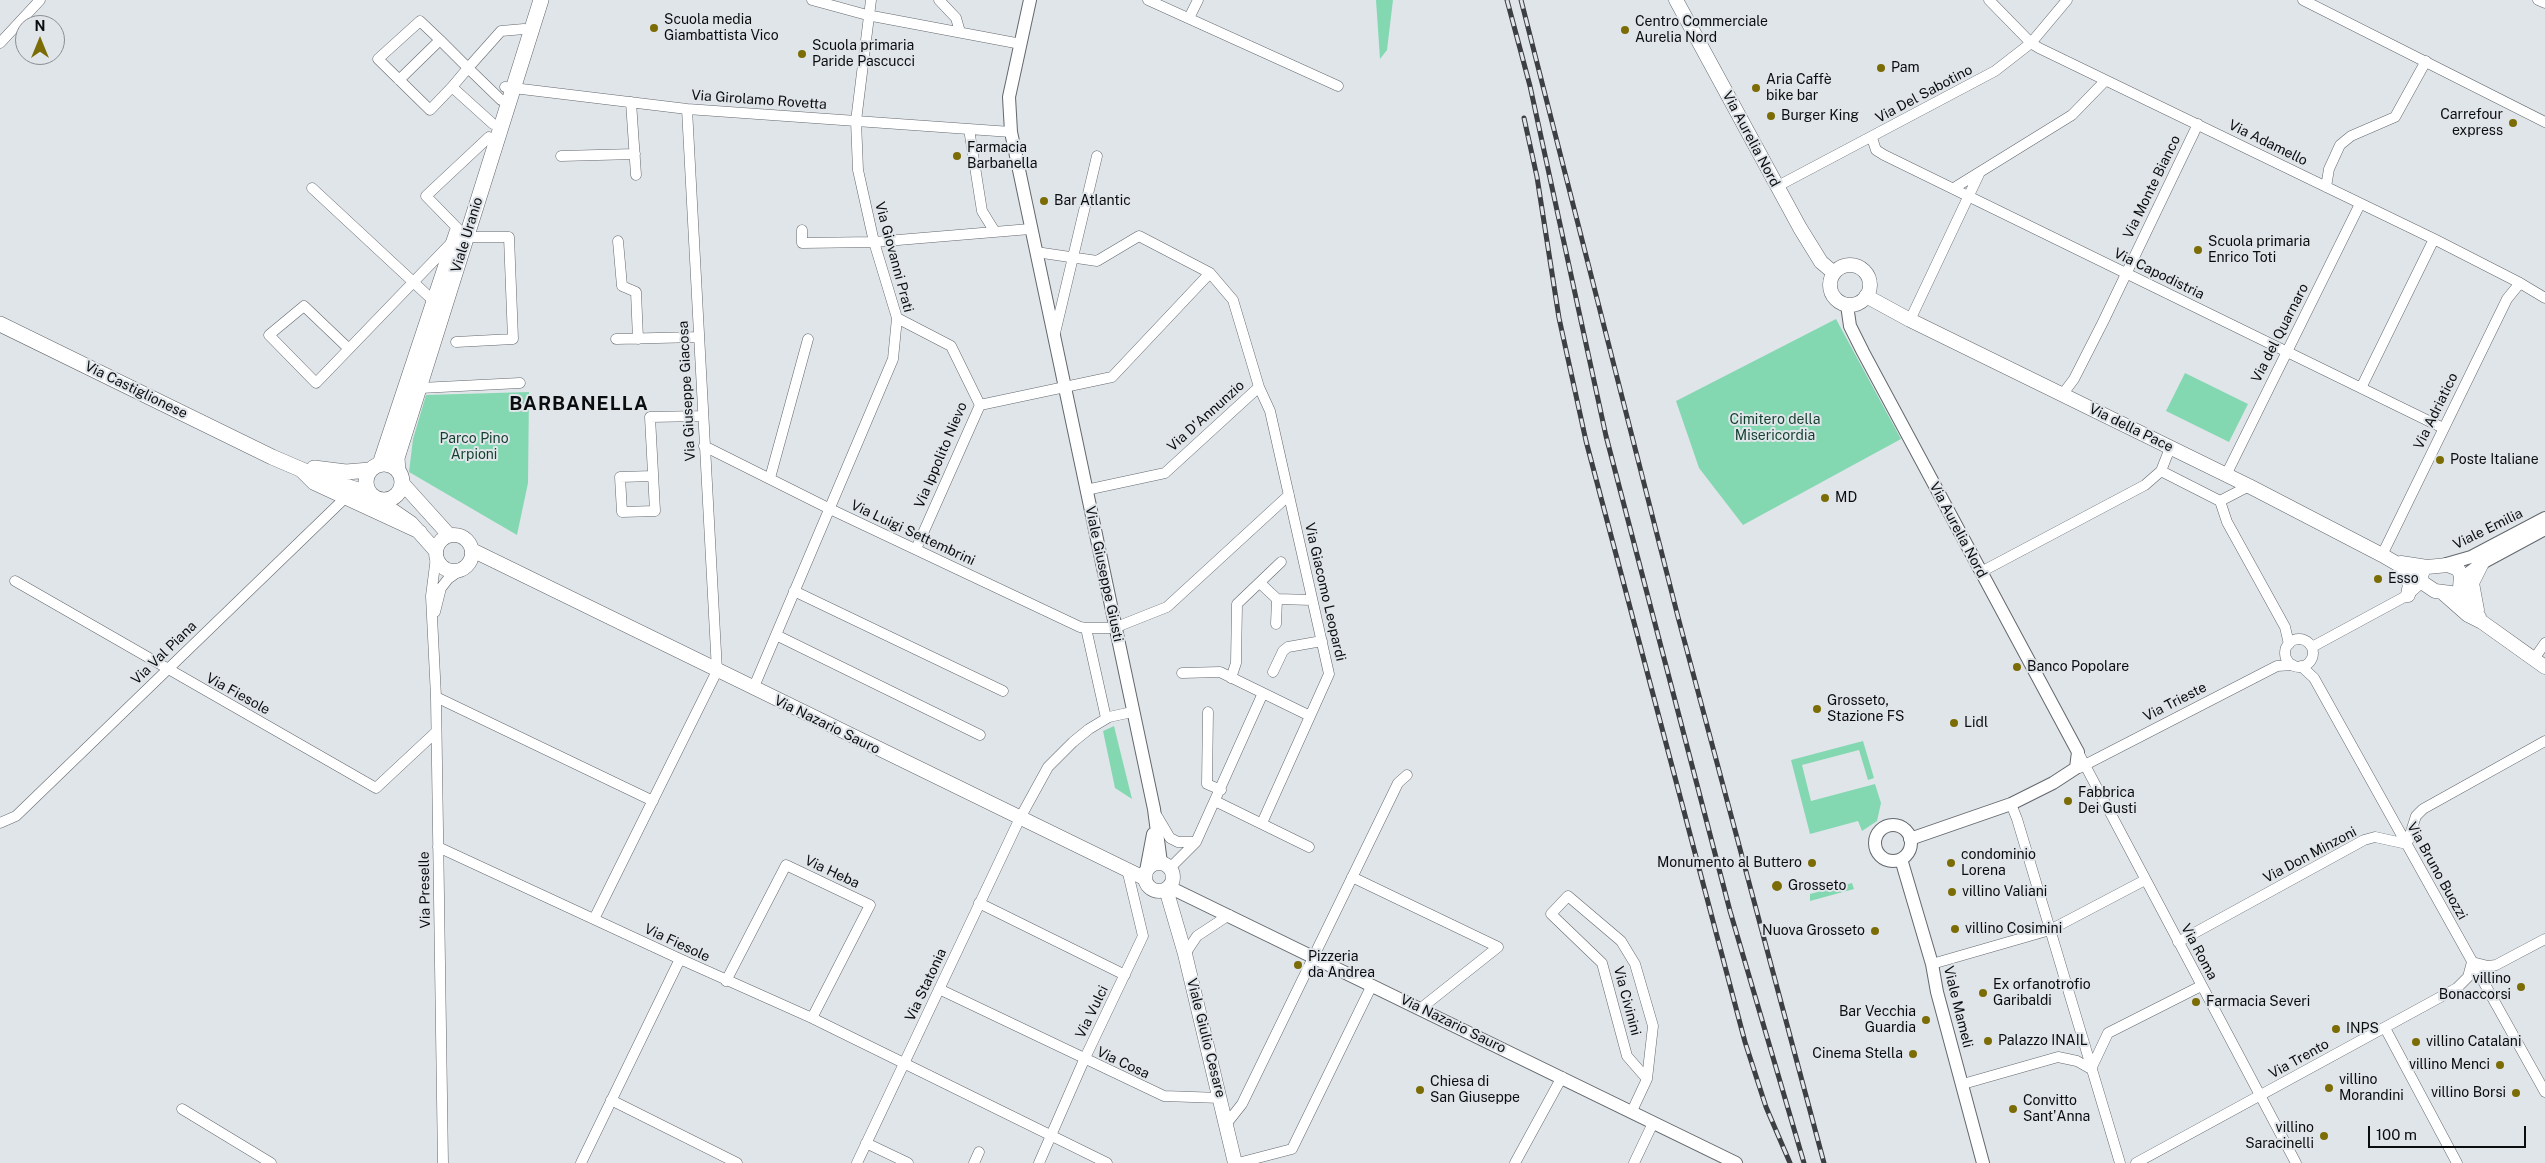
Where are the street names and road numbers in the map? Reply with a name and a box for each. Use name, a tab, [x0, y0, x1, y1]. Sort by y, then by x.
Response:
street label: Via Del Sabotino	[1873, 61, 1975, 127]
street label: Via Girolamo Rovetta	[691, 87, 827, 113]
street label: Via Aurelia Nord	[1719, 88, 1783, 190]
street label: Via Adamello	[2226, 117, 2310, 169]
street label: Via Monte Bianco	[2120, 133, 2184, 241]
street label: Viale Uranio	[448, 195, 486, 275]
street label: Via Giovanni Prati	[871, 200, 917, 314]
street label: Via Capodistria	[2111, 245, 2207, 303]
street label: Via del Quarnaro	[2248, 281, 2312, 385]
street label: Via Giuseppe Giacosa	[675, 320, 699, 462]
street label: Via Castiglionese	[82, 358, 190, 422]
street label: Via Adriatico	[2410, 370, 2462, 452]
street label: Via D'Annunzio	[1164, 377, 1248, 455]
street label: Via Ippolito Nievo	[911, 400, 971, 510]
street label: Via della Pace	[2086, 400, 2176, 456]
street label: Via Aurelia Nord	[1926, 479, 1990, 581]
street label: Via Luigi Settembrini	[848, 497, 978, 569]
street label: Viale Giuseppe Giusti	[1081, 505, 1127, 643]
street label: Viale Emilia	[2450, 505, 2526, 553]
street label: Via Giacomo Leopardi	[1301, 521, 1349, 663]
street label: Via Val Piana	[128, 618, 200, 688]
street label: Via Fiesole	[203, 670, 273, 718]
street label: Via Trieste	[2141, 679, 2209, 725]
street label: Via Nazario Sauro	[771, 692, 883, 758]
street label: Via Bruno Buozzi	[2403, 819, 2471, 923]
street label: Via Don Minzoni	[2260, 823, 2360, 887]
street label: Via Preselle	[416, 851, 434, 929]
street label: Via Heba	[802, 852, 862, 892]
street label: Via Fiesole	[641, 920, 713, 966]
street label: Via Roma	[2177, 921, 2221, 983]
street label: Via Statonia	[902, 946, 950, 1024]
street label: Viale Mameli	[1940, 964, 1976, 1050]
street label: Via Civinini	[1610, 965, 1644, 1037]
street label: Viale Giulio Cesare	[1183, 977, 1229, 1099]
street label: Via Vulci	[1072, 983, 1112, 1041]
street label: Via Nazario Sauro	[1397, 991, 1509, 1057]
street label: Via Trento	[2266, 1036, 2332, 1082]
street label: Via Cosa	[1094, 1043, 1152, 1083]

